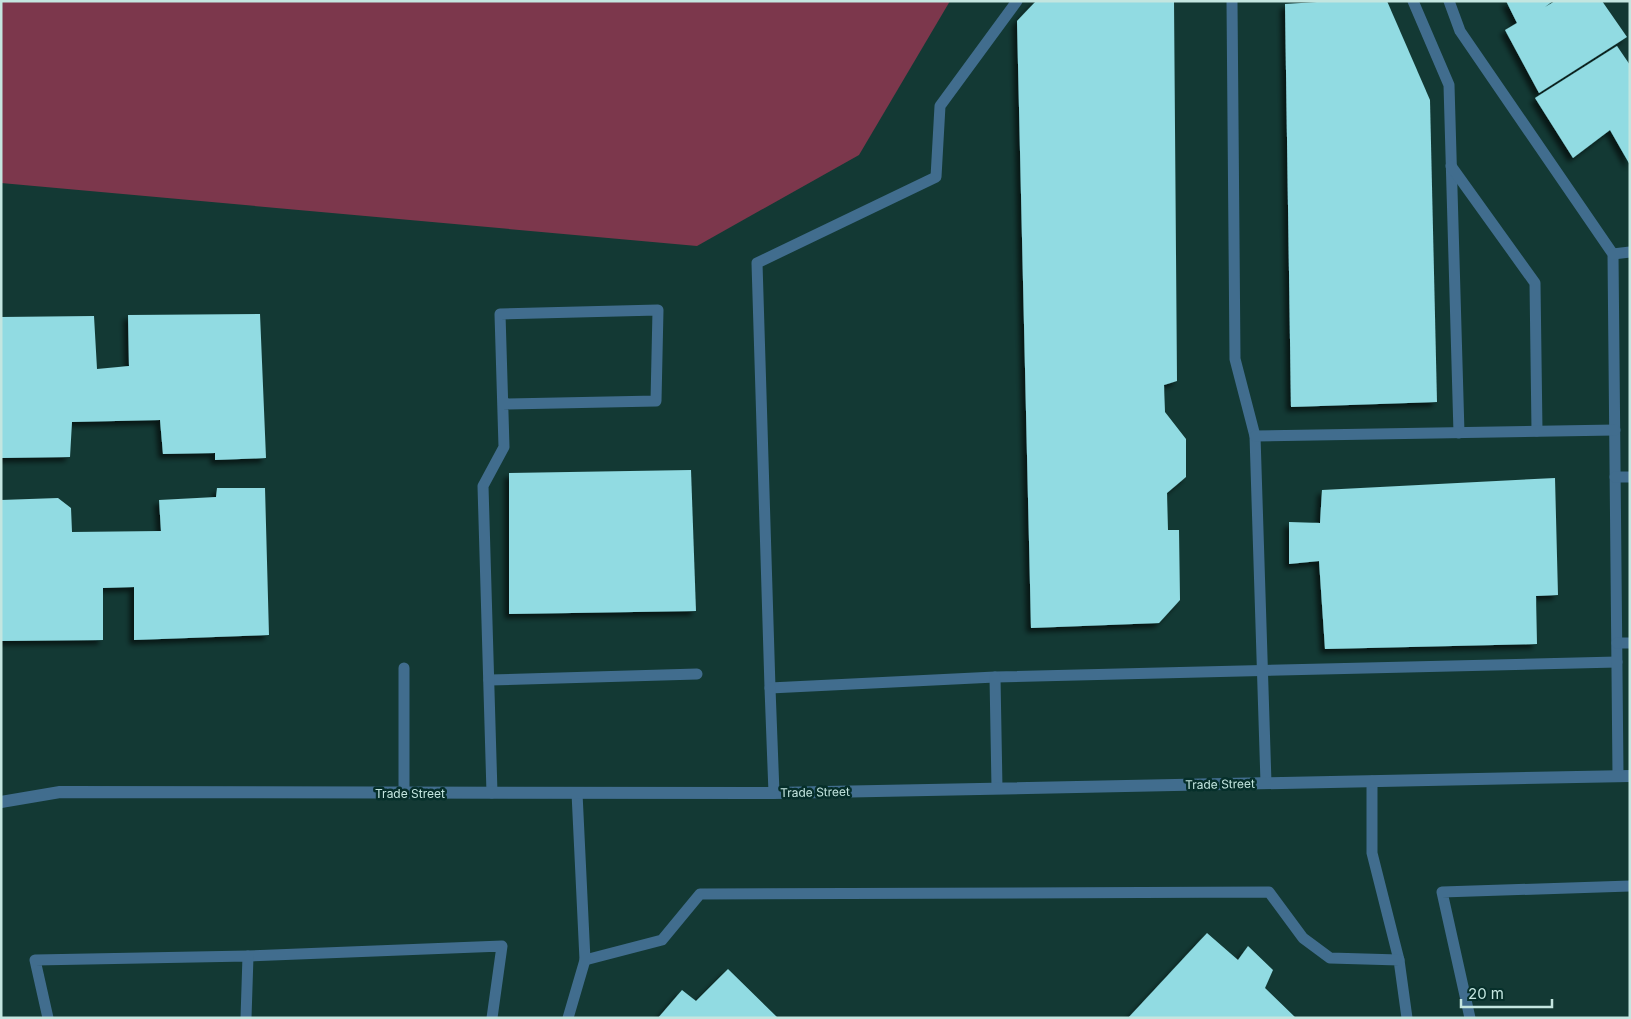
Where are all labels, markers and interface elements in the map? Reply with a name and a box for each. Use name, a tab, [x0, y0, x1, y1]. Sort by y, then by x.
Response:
street label: Trade Street	[1185, 776, 1255, 792]
street label: Trade Street	[780, 784, 850, 800]
street label: Trade Street	[375, 786, 445, 801]
scale bar	[1461, 976, 1552, 1008]
text: 20 m	[1468, 984, 1504, 1003]

